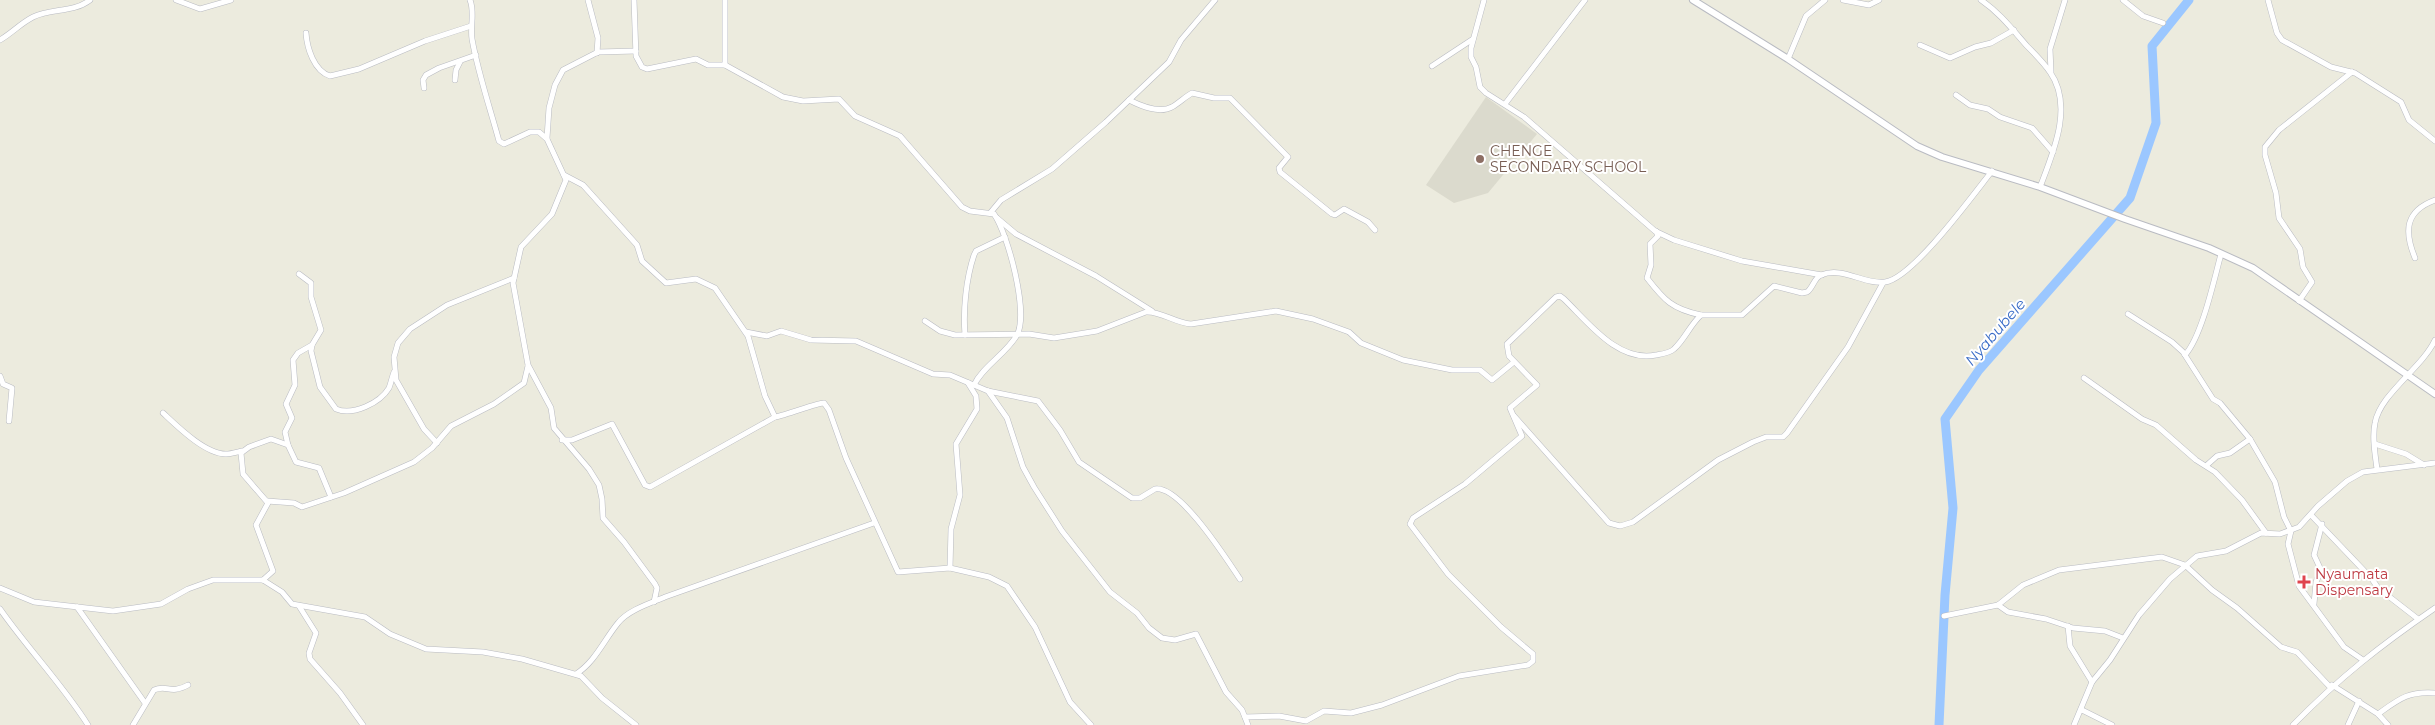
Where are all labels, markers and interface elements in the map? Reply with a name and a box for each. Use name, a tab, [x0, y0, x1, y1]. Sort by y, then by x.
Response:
place label: CHENGE SECONDARY SCHOOL	[1490, 142, 1647, 176]
marker: CHENGE SECONDARY SCHOOL	[1474, 153, 1486, 165]
water label: Nyabubele	[1961, 295, 2029, 369]
place label: Nyaumata Dispensary	[2315, 565, 2393, 599]
marker: Nyaumata Dispensary	[2297, 575, 2311, 589]

